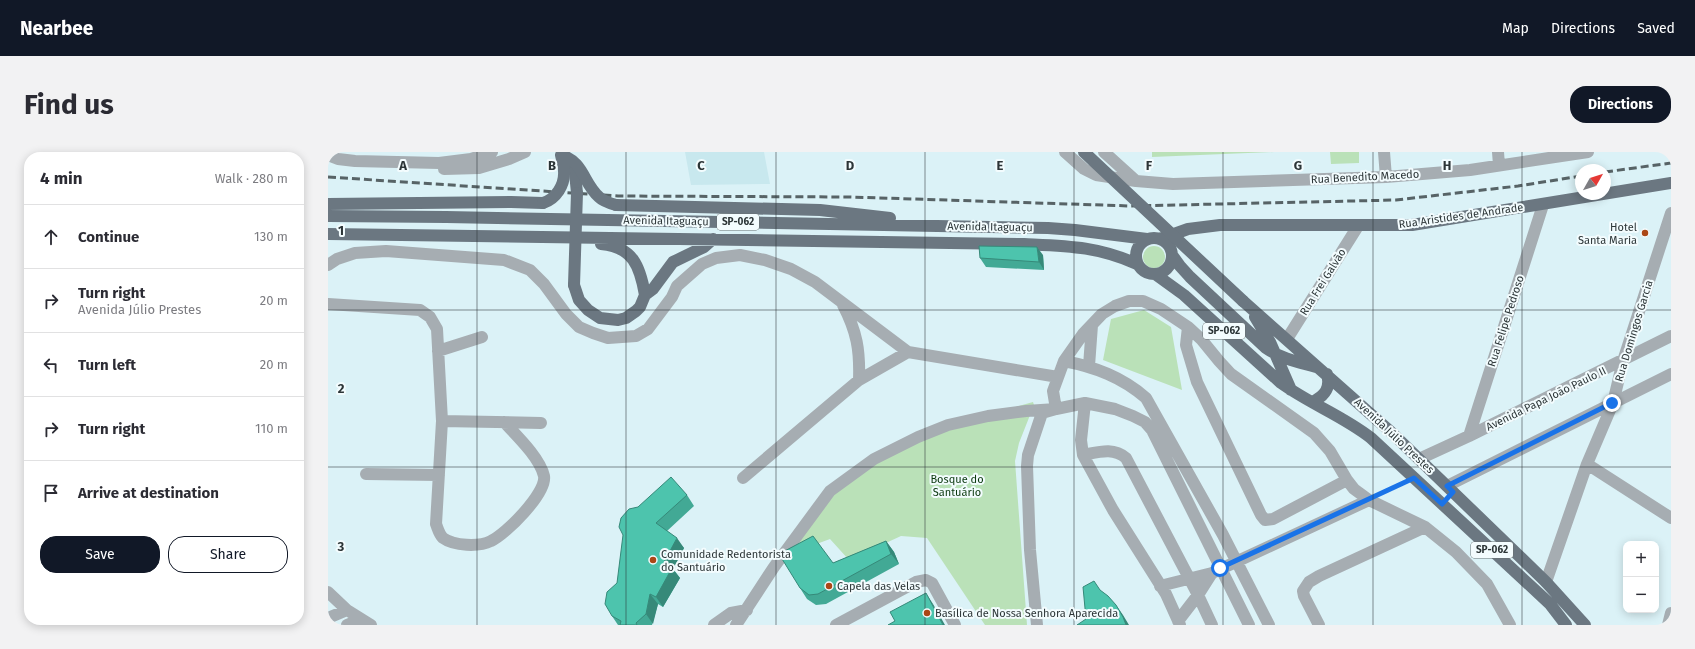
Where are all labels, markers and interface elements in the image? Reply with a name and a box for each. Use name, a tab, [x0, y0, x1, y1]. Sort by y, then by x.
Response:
text: Nearbee	[20, 17, 93, 40]
text: Map	[1502, 20, 1529, 37]
text: Directions	[1551, 20, 1615, 37]
text: Saved	[1637, 20, 1675, 37]
button: Directions	[1570, 86, 1671, 123]
text: Find us	[24, 88, 114, 121]
text: A	[398, 158, 407, 173]
text: B	[548, 158, 556, 173]
text: C	[697, 158, 705, 173]
text: D	[846, 158, 855, 173]
text: E	[997, 158, 1004, 173]
text: F	[1146, 158, 1153, 173]
text: G	[1294, 158, 1302, 173]
text: H	[1443, 158, 1451, 173]
north arrow	[1575, 164, 1611, 200]
text: 4 min	[40, 168, 83, 189]
street label: Rua Benedito Macedo	[1310, 168, 1420, 186]
text: Walk · 280 m	[215, 171, 288, 186]
street label: Rua Aristides de Andrade	[1398, 201, 1524, 231]
street label: Avenida Itaguaçu	[623, 214, 709, 228]
road number: SP-062	[717, 214, 759, 230]
street label: Avenida Itaguaçu	[947, 220, 1033, 234]
place label: Hotel Santa Maria	[1578, 221, 1637, 247]
text: 1	[338, 223, 344, 238]
icon: ahead	[40, 226, 62, 248]
text: Continue	[78, 228, 139, 246]
marker: Hotel Santa Maria	[1640, 228, 1650, 238]
text: 130 m	[254, 229, 288, 244]
street label: Rua Frei Galvão	[1297, 246, 1349, 318]
street label: Rua Felipe Pedroso	[1485, 274, 1527, 368]
street label: Rua Domingos Garcia	[1612, 279, 1656, 383]
text: Turn right	[78, 284, 145, 302]
icon: right	[40, 290, 62, 312]
text: 20 m	[260, 293, 288, 308]
text: Avenida Júlio Prestes	[78, 302, 201, 317]
road number: SP-062	[1203, 323, 1245, 339]
icon: left	[40, 354, 62, 376]
text: Turn left	[78, 356, 136, 374]
text: 20 m	[260, 357, 288, 372]
street label: Avenida Papa João Paulo II	[1484, 364, 1608, 434]
text: 2	[338, 381, 345, 396]
route end	[1603, 394, 1621, 412]
street label: Avenida Júlio Prestes	[1351, 396, 1437, 476]
icon: right	[40, 418, 62, 440]
text: Turn right	[78, 420, 145, 438]
text: 110 m	[255, 421, 288, 436]
park label: Bosque do Santuário	[930, 473, 984, 499]
icon: arrive	[40, 482, 62, 504]
text: Arrive at destination	[78, 484, 219, 502]
button: Save	[40, 536, 160, 573]
button: Share	[168, 536, 288, 573]
text: 3	[337, 539, 345, 554]
map controls	[1623, 541, 1659, 613]
button: +	[1623, 541, 1659, 577]
road number: SP-062	[1471, 542, 1513, 558]
place label: Comunidade Redentorista do Santuário	[661, 548, 791, 574]
marker: Comunidade Redentorista do Santuário	[648, 555, 658, 565]
route start	[1211, 559, 1229, 577]
button: −	[1623, 577, 1659, 613]
place label: Capela das Velas	[837, 580, 920, 593]
marker: Capela das Velas	[824, 581, 834, 591]
place label: Basílica de Nossa Senhora Aparecida	[935, 607, 1118, 620]
marker: Basílica de Nossa Senhora Aparecida	[922, 608, 932, 618]

